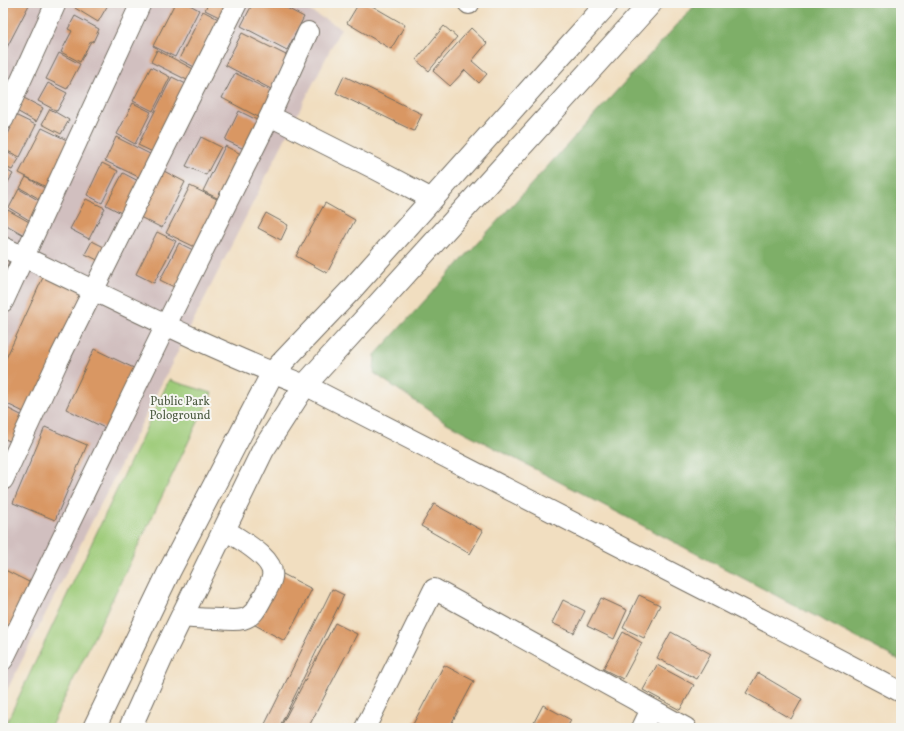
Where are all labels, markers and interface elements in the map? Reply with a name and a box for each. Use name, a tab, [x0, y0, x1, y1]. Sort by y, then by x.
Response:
park label: Public Park Pologround	[149, 394, 211, 424]

